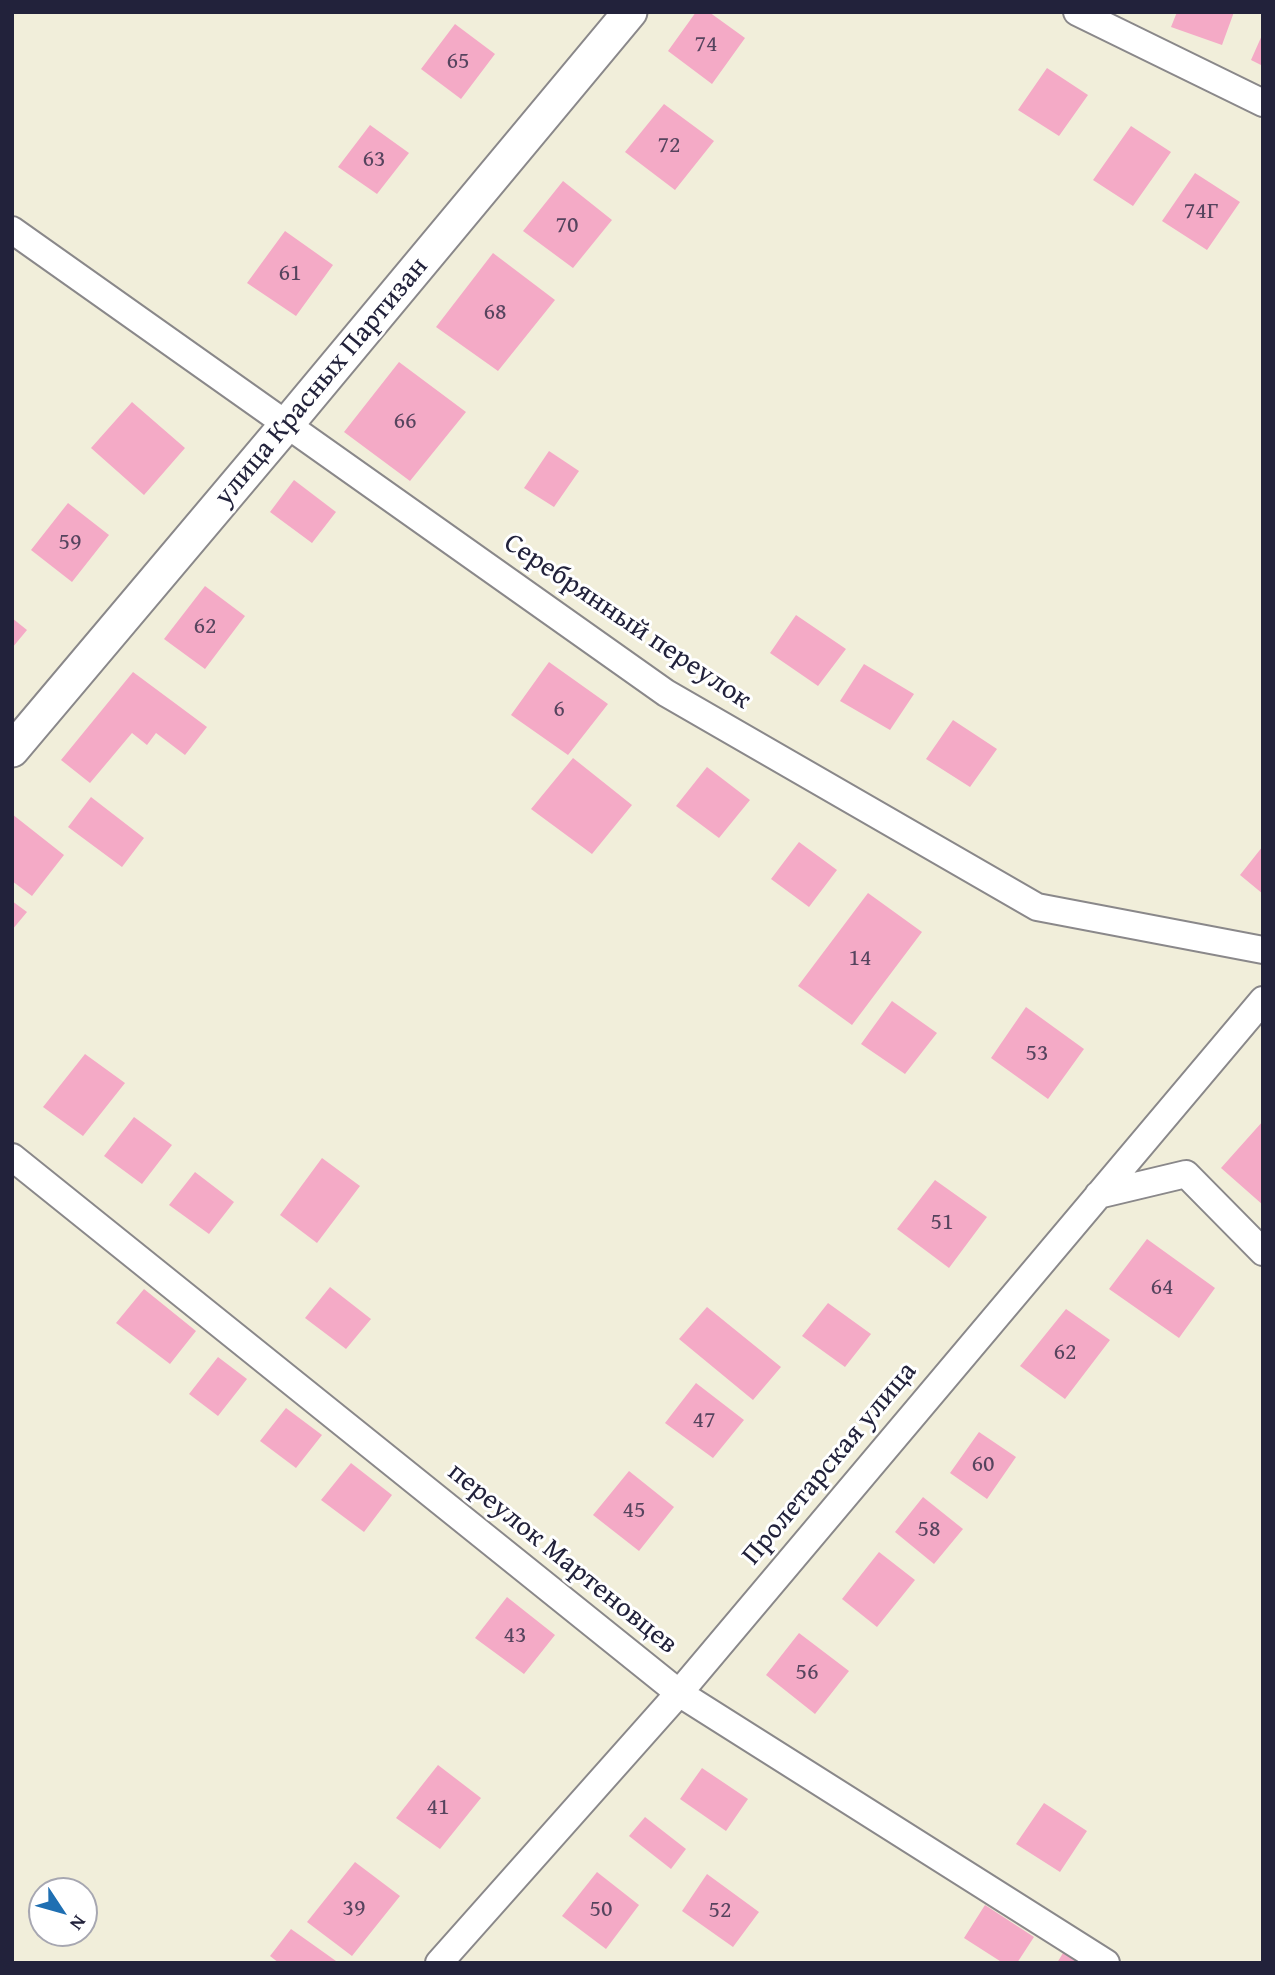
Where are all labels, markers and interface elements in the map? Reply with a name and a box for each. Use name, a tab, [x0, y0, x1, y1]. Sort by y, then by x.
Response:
house number: 74	[694, 31, 718, 59]
house number: 65	[446, 48, 470, 76]
house number: 72	[657, 132, 681, 160]
house number: 63	[362, 146, 386, 174]
house number: 74Г	[1184, 198, 1218, 226]
house number: 70	[555, 212, 579, 240]
street label: улица Красных Партизан	[208, 251, 436, 513]
house number: 61	[278, 260, 302, 288]
house number: 68	[483, 299, 507, 327]
house number: 66	[393, 408, 417, 436]
street label: Серебрянный переулок	[497, 527, 757, 717]
house number: 59	[58, 529, 82, 557]
house number: 62	[193, 613, 217, 641]
house number: 6	[553, 696, 565, 724]
house number: 14	[848, 945, 872, 973]
house number: 53	[1025, 1040, 1049, 1068]
house number: 51	[930, 1209, 954, 1237]
house number: 64	[1150, 1274, 1174, 1302]
house number: 62	[1053, 1339, 1077, 1367]
street label: Пролетарская улица	[735, 1356, 925, 1572]
house number: 47	[692, 1407, 716, 1435]
house number: 60	[971, 1451, 995, 1479]
street label: переулок Мартеновцев	[440, 1456, 684, 1662]
house number: 45	[622, 1497, 646, 1525]
house number: 58	[917, 1516, 941, 1544]
house number: 43	[503, 1622, 527, 1650]
house number: 56	[795, 1659, 819, 1687]
house number: 41	[426, 1794, 450, 1822]
north arrow	[28, 1877, 98, 1947]
house number: 39	[342, 1895, 366, 1923]
house number: 50	[589, 1896, 613, 1924]
house number: 52	[708, 1897, 732, 1925]
text: N	[63, 1910, 93, 1937]

